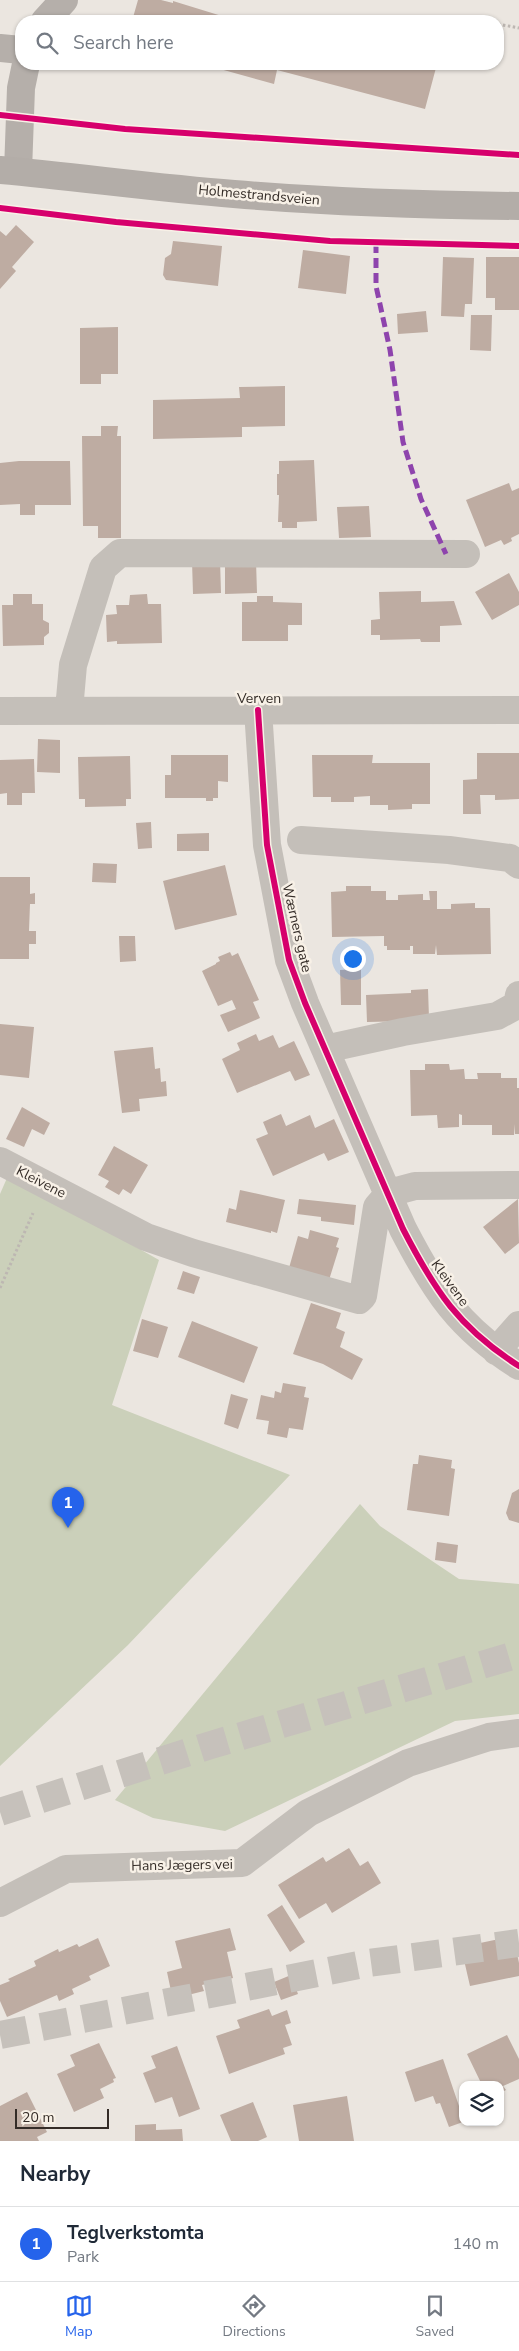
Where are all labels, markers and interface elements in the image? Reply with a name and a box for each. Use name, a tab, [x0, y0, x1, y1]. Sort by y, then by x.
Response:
search box	[15, 15, 504, 70]
icon: search	[33, 29, 61, 57]
text: Search here	[73, 30, 174, 56]
street label: Holmestrandsveien	[197, 180, 321, 210]
street label: Verven	[236, 689, 281, 708]
street label: Wærners gate	[278, 882, 316, 974]
your location	[340, 946, 366, 972]
street label: Kleivene	[13, 1161, 69, 1203]
street label: Kleivene	[427, 1256, 473, 1310]
pin: 1	[52, 1487, 84, 1528]
street label: Hans Jægers vei	[131, 1855, 233, 1875]
map controls	[459, 2081, 504, 2126]
button: layers	[459, 2081, 504, 2126]
scale bar	[15, 2106, 109, 2129]
text: 20 m	[22, 2108, 54, 2127]
text: Nearby	[20, 2160, 90, 2188]
text: Teglverkstomta	[67, 2220, 204, 2246]
text: 1	[31, 2233, 41, 2255]
text: 140 m	[452, 2233, 499, 2255]
text: Park	[67, 2246, 99, 2268]
tab: Map	[65, 2292, 93, 2341]
tab: Directions	[223, 2292, 286, 2341]
tab: Saved	[415, 2292, 454, 2341]

